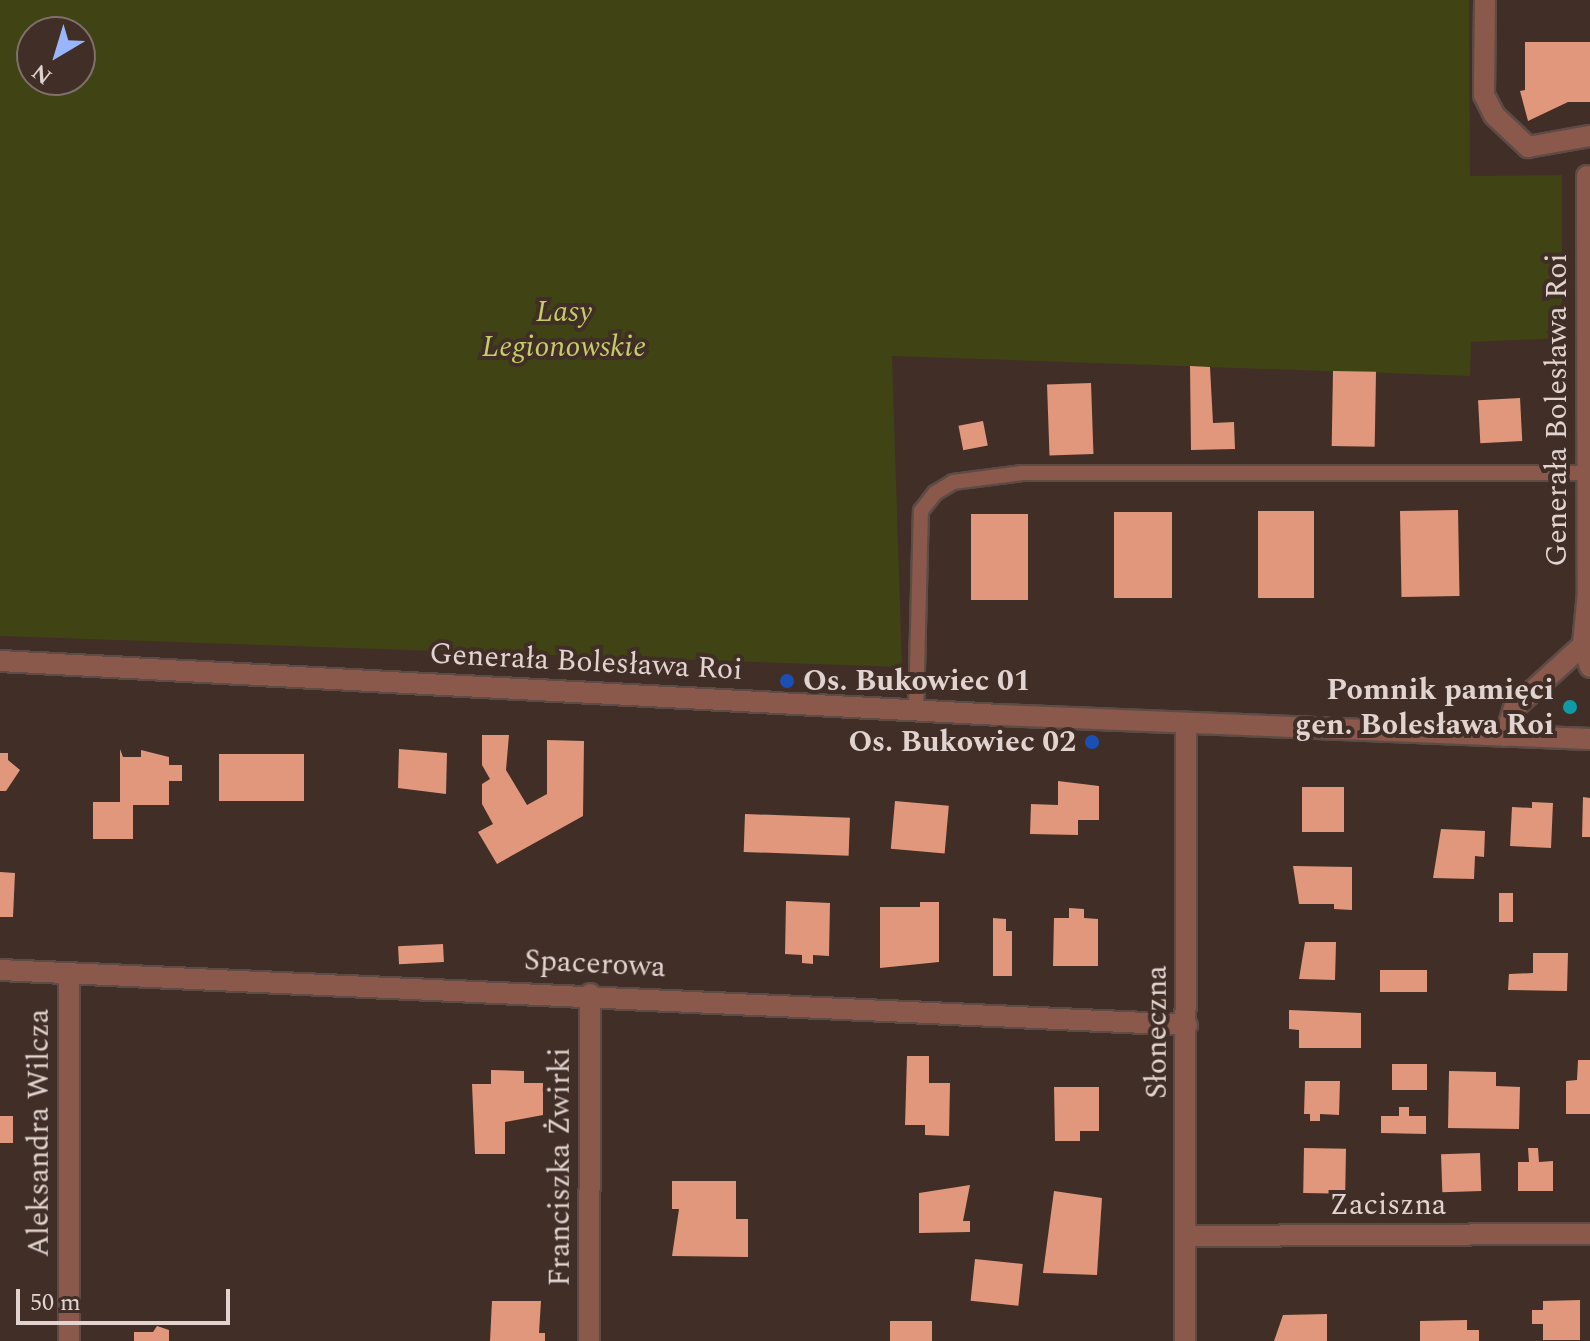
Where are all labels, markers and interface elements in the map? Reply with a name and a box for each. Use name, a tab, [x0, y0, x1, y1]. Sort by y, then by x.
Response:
north arrow	[16, 16, 96, 96]
text: N	[25, 55, 59, 92]
street label: Generała Bolesława Roi	[1539, 253, 1575, 567]
park label: Lasy Legionowskie	[482, 294, 646, 364]
street label: Generała Bolesława Roi	[429, 636, 743, 688]
place label: Os. Bukowiec 01	[803, 663, 1031, 699]
marker: Os. Bukowiec 01	[778, 672, 796, 690]
place label: Pomnik pamięci gen. Bolesława Roi	[1295, 672, 1554, 742]
marker: Pomnik pamięci gen. Bolesława Roi	[1561, 698, 1579, 716]
place label: Os. Bukowiec 02	[848, 724, 1076, 760]
marker: Os. Bukowiec 02	[1083, 733, 1101, 751]
street label: Spacerowa	[523, 942, 667, 986]
street label: Słoneczna	[1139, 965, 1175, 1099]
street label: Aleksandra Wilcza	[21, 1009, 57, 1257]
street label: Franciszka Żwirki	[542, 1047, 578, 1287]
street label: Zaciszna	[1330, 1187, 1446, 1223]
scale bar	[20, 1273, 234, 1323]
text: 50 m	[30, 1285, 81, 1321]

